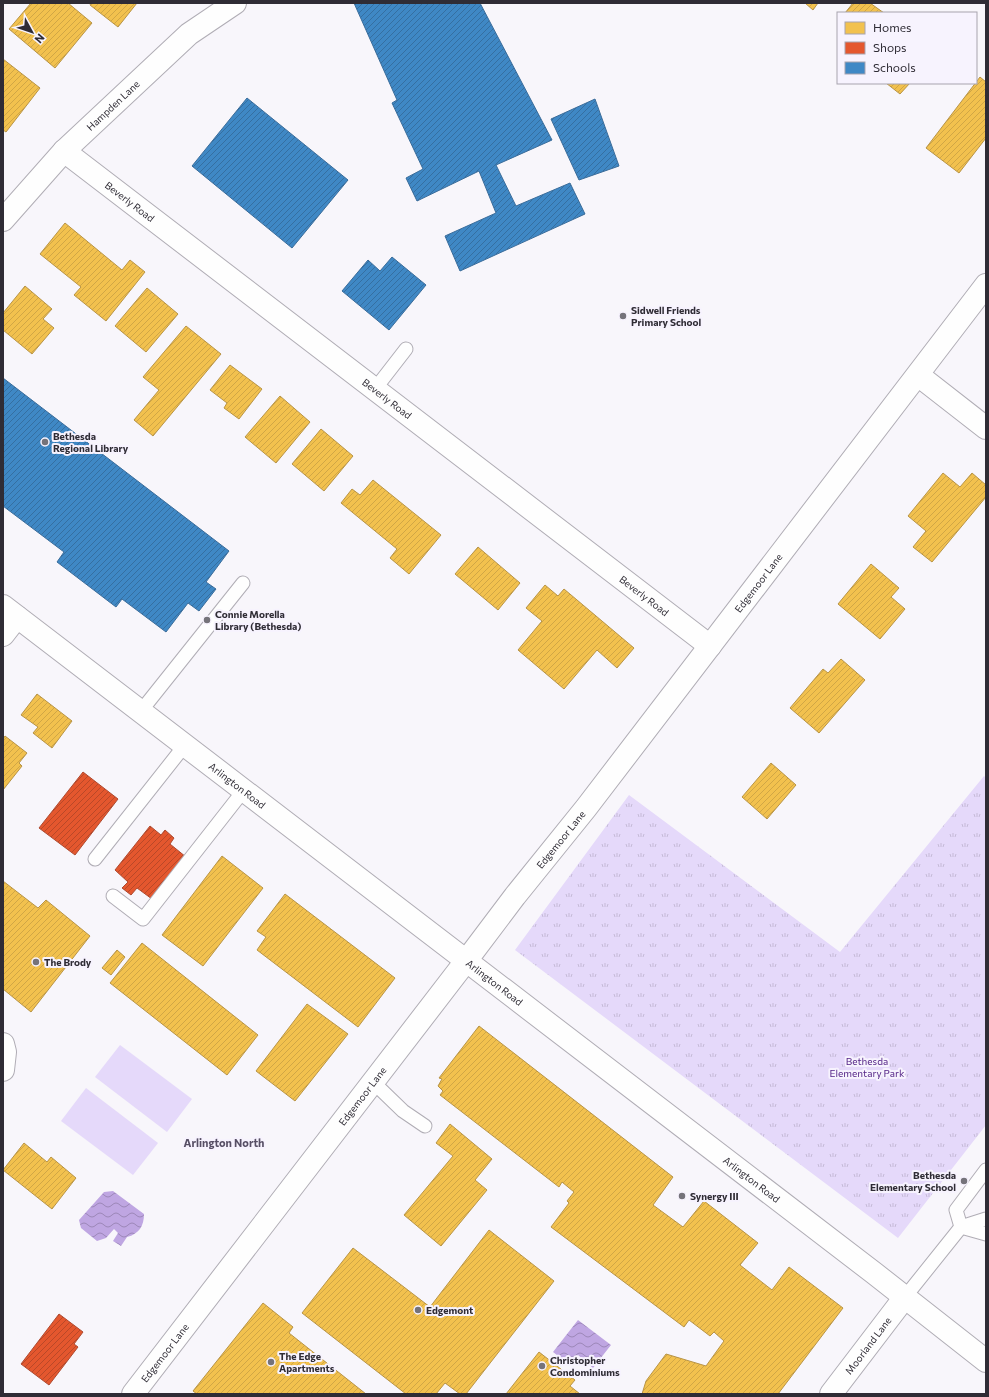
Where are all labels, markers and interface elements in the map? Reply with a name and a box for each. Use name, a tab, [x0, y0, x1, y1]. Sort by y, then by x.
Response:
north arrow	[12, 12, 52, 52]
legend	[837, 12, 977, 84]
text: Homes	[873, 20, 911, 34]
text: N	[32, 31, 48, 46]
text: Shops	[873, 40, 907, 54]
text: Schools	[873, 60, 916, 74]
street label: Hampden Lane	[84, 78, 142, 133]
street label: Beverly Road	[103, 179, 157, 224]
place label: Sidwell Friends Primary School	[631, 304, 702, 328]
marker: Sidwell Friends Primary School	[618, 311, 628, 321]
street label: Beverly Road	[360, 376, 414, 421]
place label: Bethesda Regional Library	[53, 430, 129, 454]
marker: Bethesda Regional Library	[40, 437, 50, 447]
street label: Edgemoor Lane	[732, 551, 785, 615]
street label: Beverly Road	[617, 573, 671, 618]
place label: Connie Morella Library (Bethesda)	[215, 608, 301, 632]
marker: Connie Morella Library (Bethesda)	[202, 615, 212, 625]
street label: Arlington Road	[206, 760, 268, 811]
street label: Edgemoor Lane	[534, 808, 588, 871]
place label: The Brody	[44, 956, 92, 968]
marker: The Brody	[31, 957, 41, 967]
street label: Arlington Road	[464, 957, 525, 1008]
park label: Bethesda Elementary Park	[830, 1055, 905, 1079]
street label: Edgemoor Lane	[336, 1064, 389, 1128]
district label: Arlington North	[184, 1136, 264, 1149]
street label: Arlington Road	[721, 1154, 783, 1205]
place label: Bethesda Elementary School	[870, 1169, 956, 1193]
marker: Bethesda Elementary School	[959, 1176, 969, 1186]
place label: Synergy III	[690, 1190, 739, 1202]
marker: Synergy III	[677, 1191, 687, 1201]
place label: Edgemont	[426, 1304, 473, 1316]
marker: Edgemont	[413, 1305, 423, 1315]
street label: Moorland Lane	[842, 1315, 894, 1376]
street label: Edgemoor Lane	[138, 1321, 191, 1385]
place label: The Edge Apartments	[279, 1350, 335, 1374]
place label: Christopher Condominiums	[550, 1354, 620, 1378]
marker: The Edge Apartments	[266, 1357, 276, 1367]
marker: Christopher Condominiums	[537, 1361, 547, 1371]

